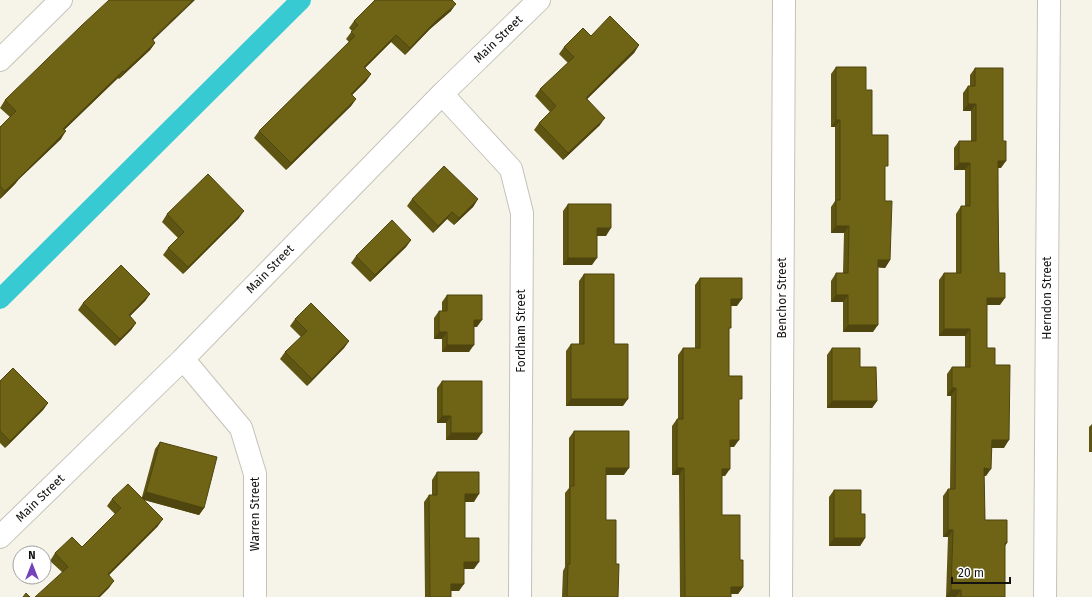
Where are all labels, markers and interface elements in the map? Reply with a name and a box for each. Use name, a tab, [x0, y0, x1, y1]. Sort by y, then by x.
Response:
street label: Main Street	[471, 12, 526, 66]
street label: Main Street	[243, 241, 297, 296]
street label: Herndon Street	[1040, 256, 1054, 340]
street label: Benchor Street	[775, 257, 789, 339]
street label: Fordham Street	[514, 289, 528, 373]
street label: Main Street	[13, 471, 68, 525]
street label: Warren Street	[248, 476, 262, 551]
north arrow	[12, 545, 52, 585]
text: N	[28, 549, 36, 562]
scale bar	[952, 559, 1010, 585]
text: 20 m	[958, 566, 984, 580]

